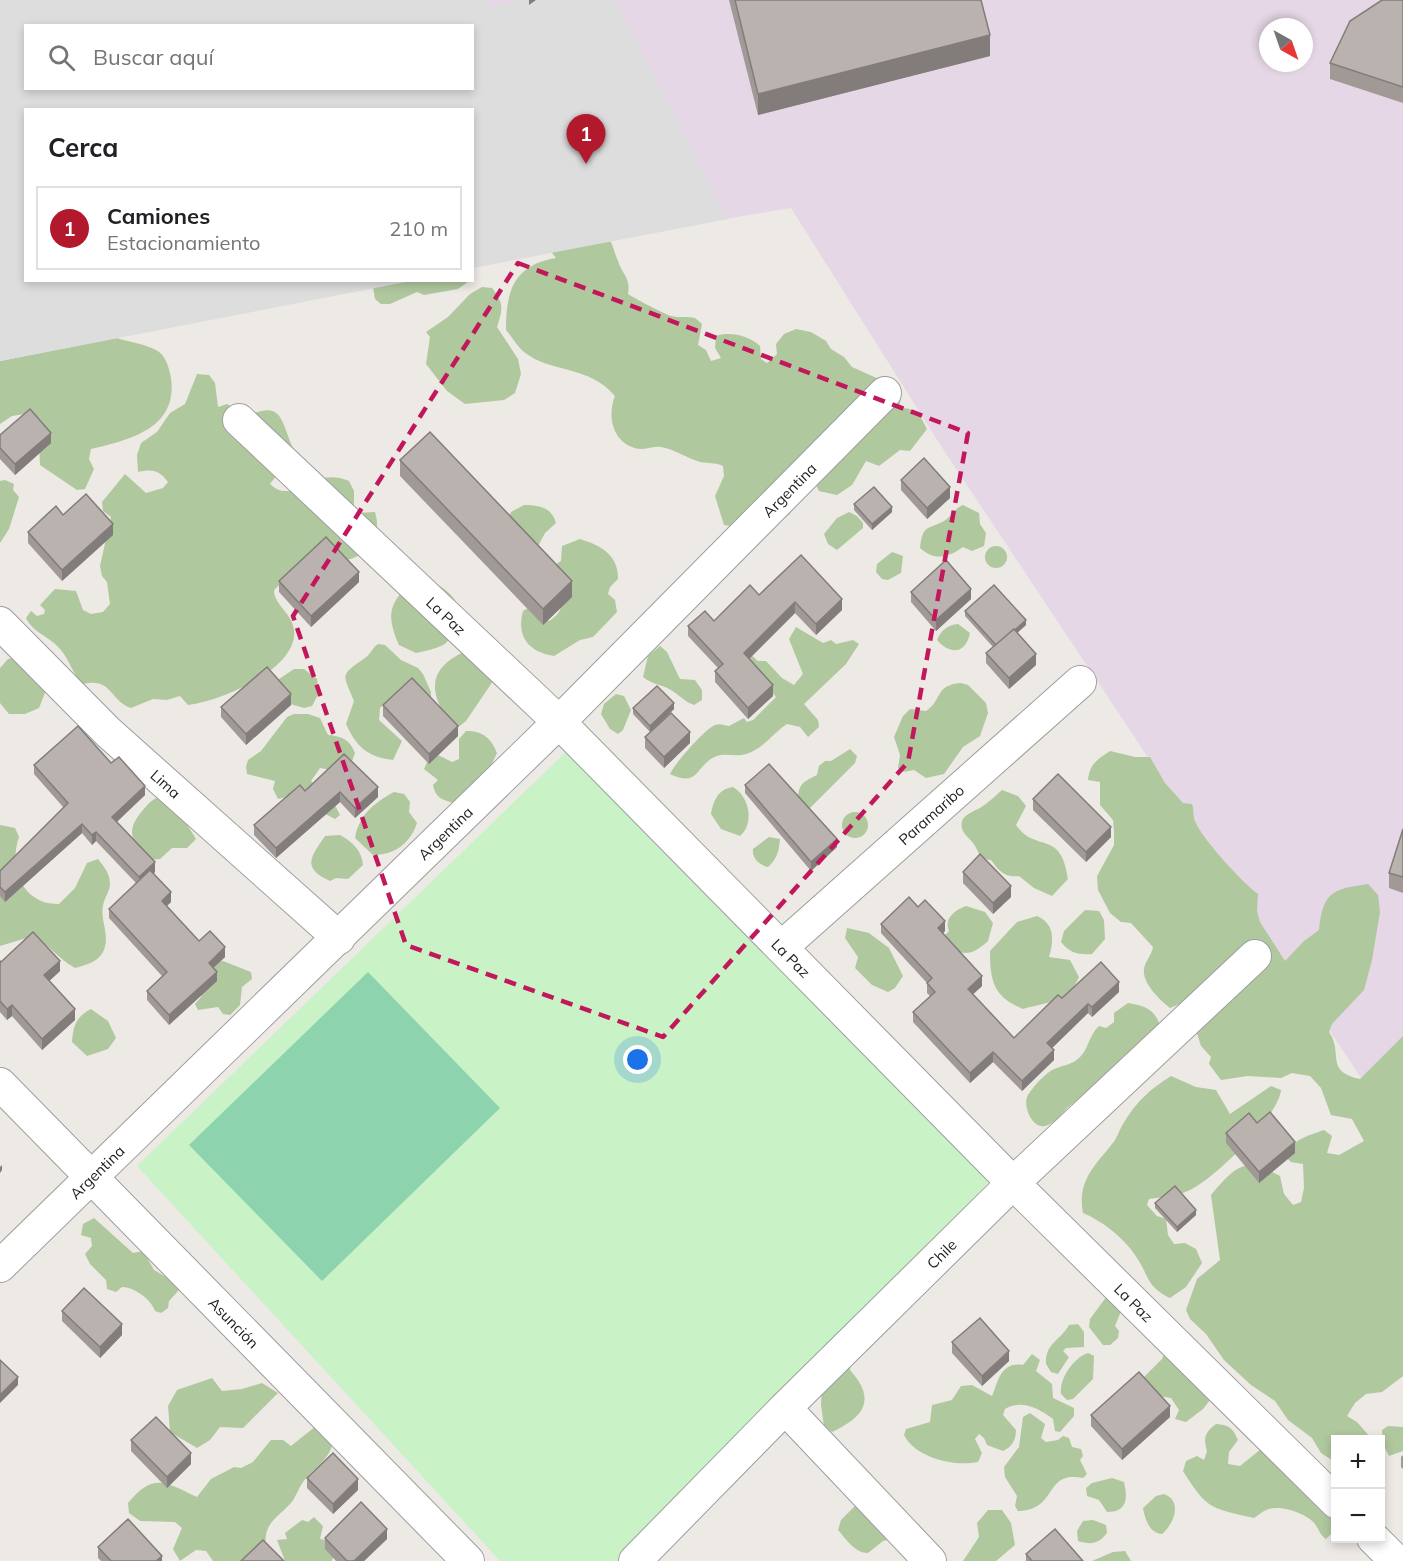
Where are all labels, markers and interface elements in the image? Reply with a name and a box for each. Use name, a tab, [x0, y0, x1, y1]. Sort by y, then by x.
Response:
north arrow	[1259, 18, 1313, 72]
search box	[24, 24, 474, 90]
icon: search	[45, 41, 78, 74]
text: Buscar aquí	[93, 43, 214, 71]
pin: 1	[566, 114, 606, 164]
text: Cerca	[48, 131, 118, 164]
text: Camiones	[107, 202, 210, 230]
text: 1	[64, 216, 76, 241]
text: 210 m	[389, 216, 448, 241]
text: Estacionamiento	[107, 230, 260, 255]
street label: Argentina	[758, 459, 820, 521]
street label: La Paz	[423, 592, 470, 639]
street label: Lima	[147, 765, 185, 802]
street label: Paramaribo	[894, 780, 968, 849]
street label: Argentina	[414, 802, 476, 864]
street label: La Paz	[768, 934, 815, 982]
your location	[623, 1045, 652, 1074]
street label: Argentina	[65, 1141, 128, 1203]
street label: Chile	[922, 1235, 960, 1272]
street label: La Paz	[1110, 1279, 1158, 1326]
street label: Asunción	[205, 1293, 263, 1352]
map controls	[1331, 1435, 1385, 1543]
button: +	[1331, 1435, 1385, 1489]
button: −	[1331, 1489, 1385, 1543]

